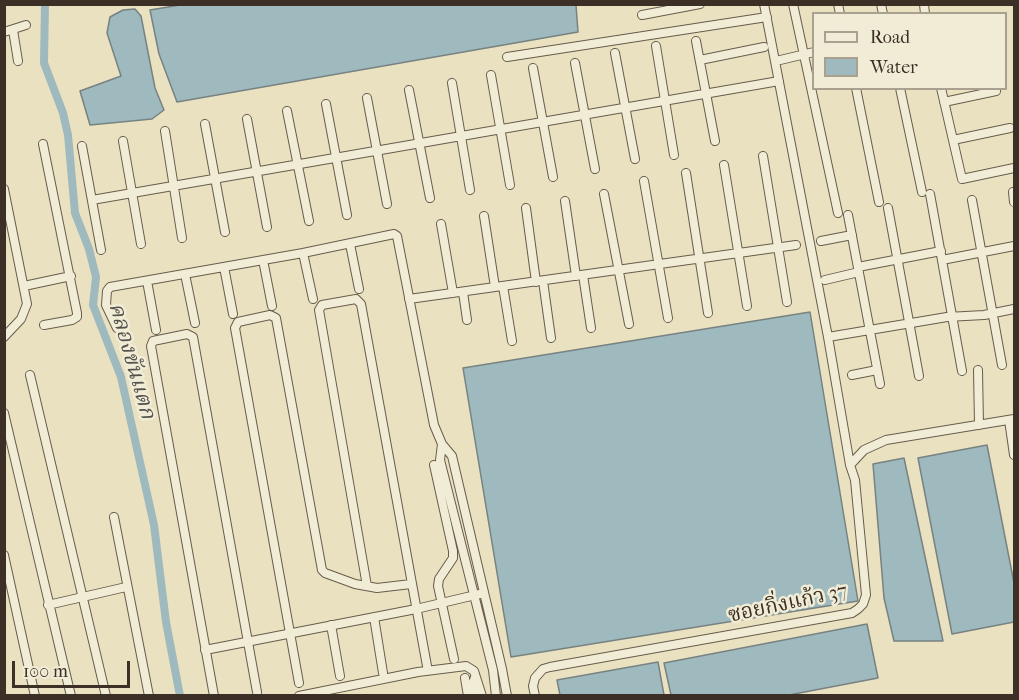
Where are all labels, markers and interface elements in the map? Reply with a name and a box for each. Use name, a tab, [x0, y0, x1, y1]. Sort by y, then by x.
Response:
legend	[812, 12, 1007, 90]
text: Road	[870, 27, 910, 48]
text: Water	[870, 57, 918, 78]
water label: คลองขันแตก	[102, 300, 160, 422]
street label: ซอยกิ่งแก้ว 37	[726, 579, 850, 629]
scale bar	[15, 649, 134, 687]
text: 100 m	[23, 661, 68, 682]

